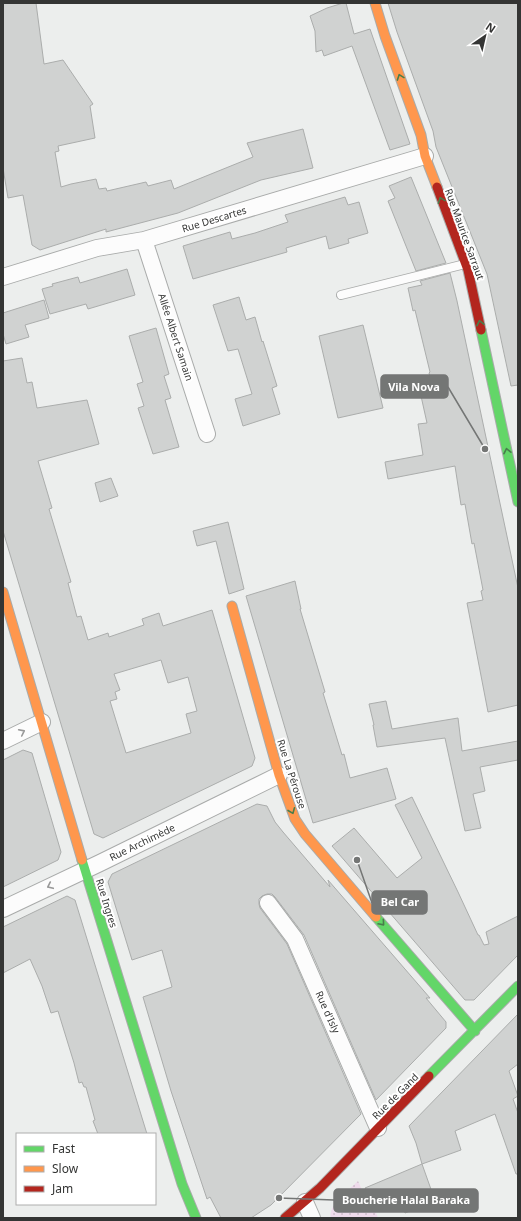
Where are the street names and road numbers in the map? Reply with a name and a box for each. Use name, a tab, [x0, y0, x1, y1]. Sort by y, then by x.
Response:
street label: Rue Maurice Sarraut	[442, 187, 488, 282]
street label: Rue Descartes	[180, 202, 248, 235]
street label: Allée Albert Samain	[155, 291, 197, 383]
street label: Rue La Pérouse	[274, 737, 310, 811]
street label: Rue Archimède	[107, 820, 177, 864]
street label: Rue Ingres	[93, 877, 121, 929]
street label: Rue d'Isly	[312, 989, 344, 1036]
street label: Rue de Gand	[369, 1070, 421, 1122]

